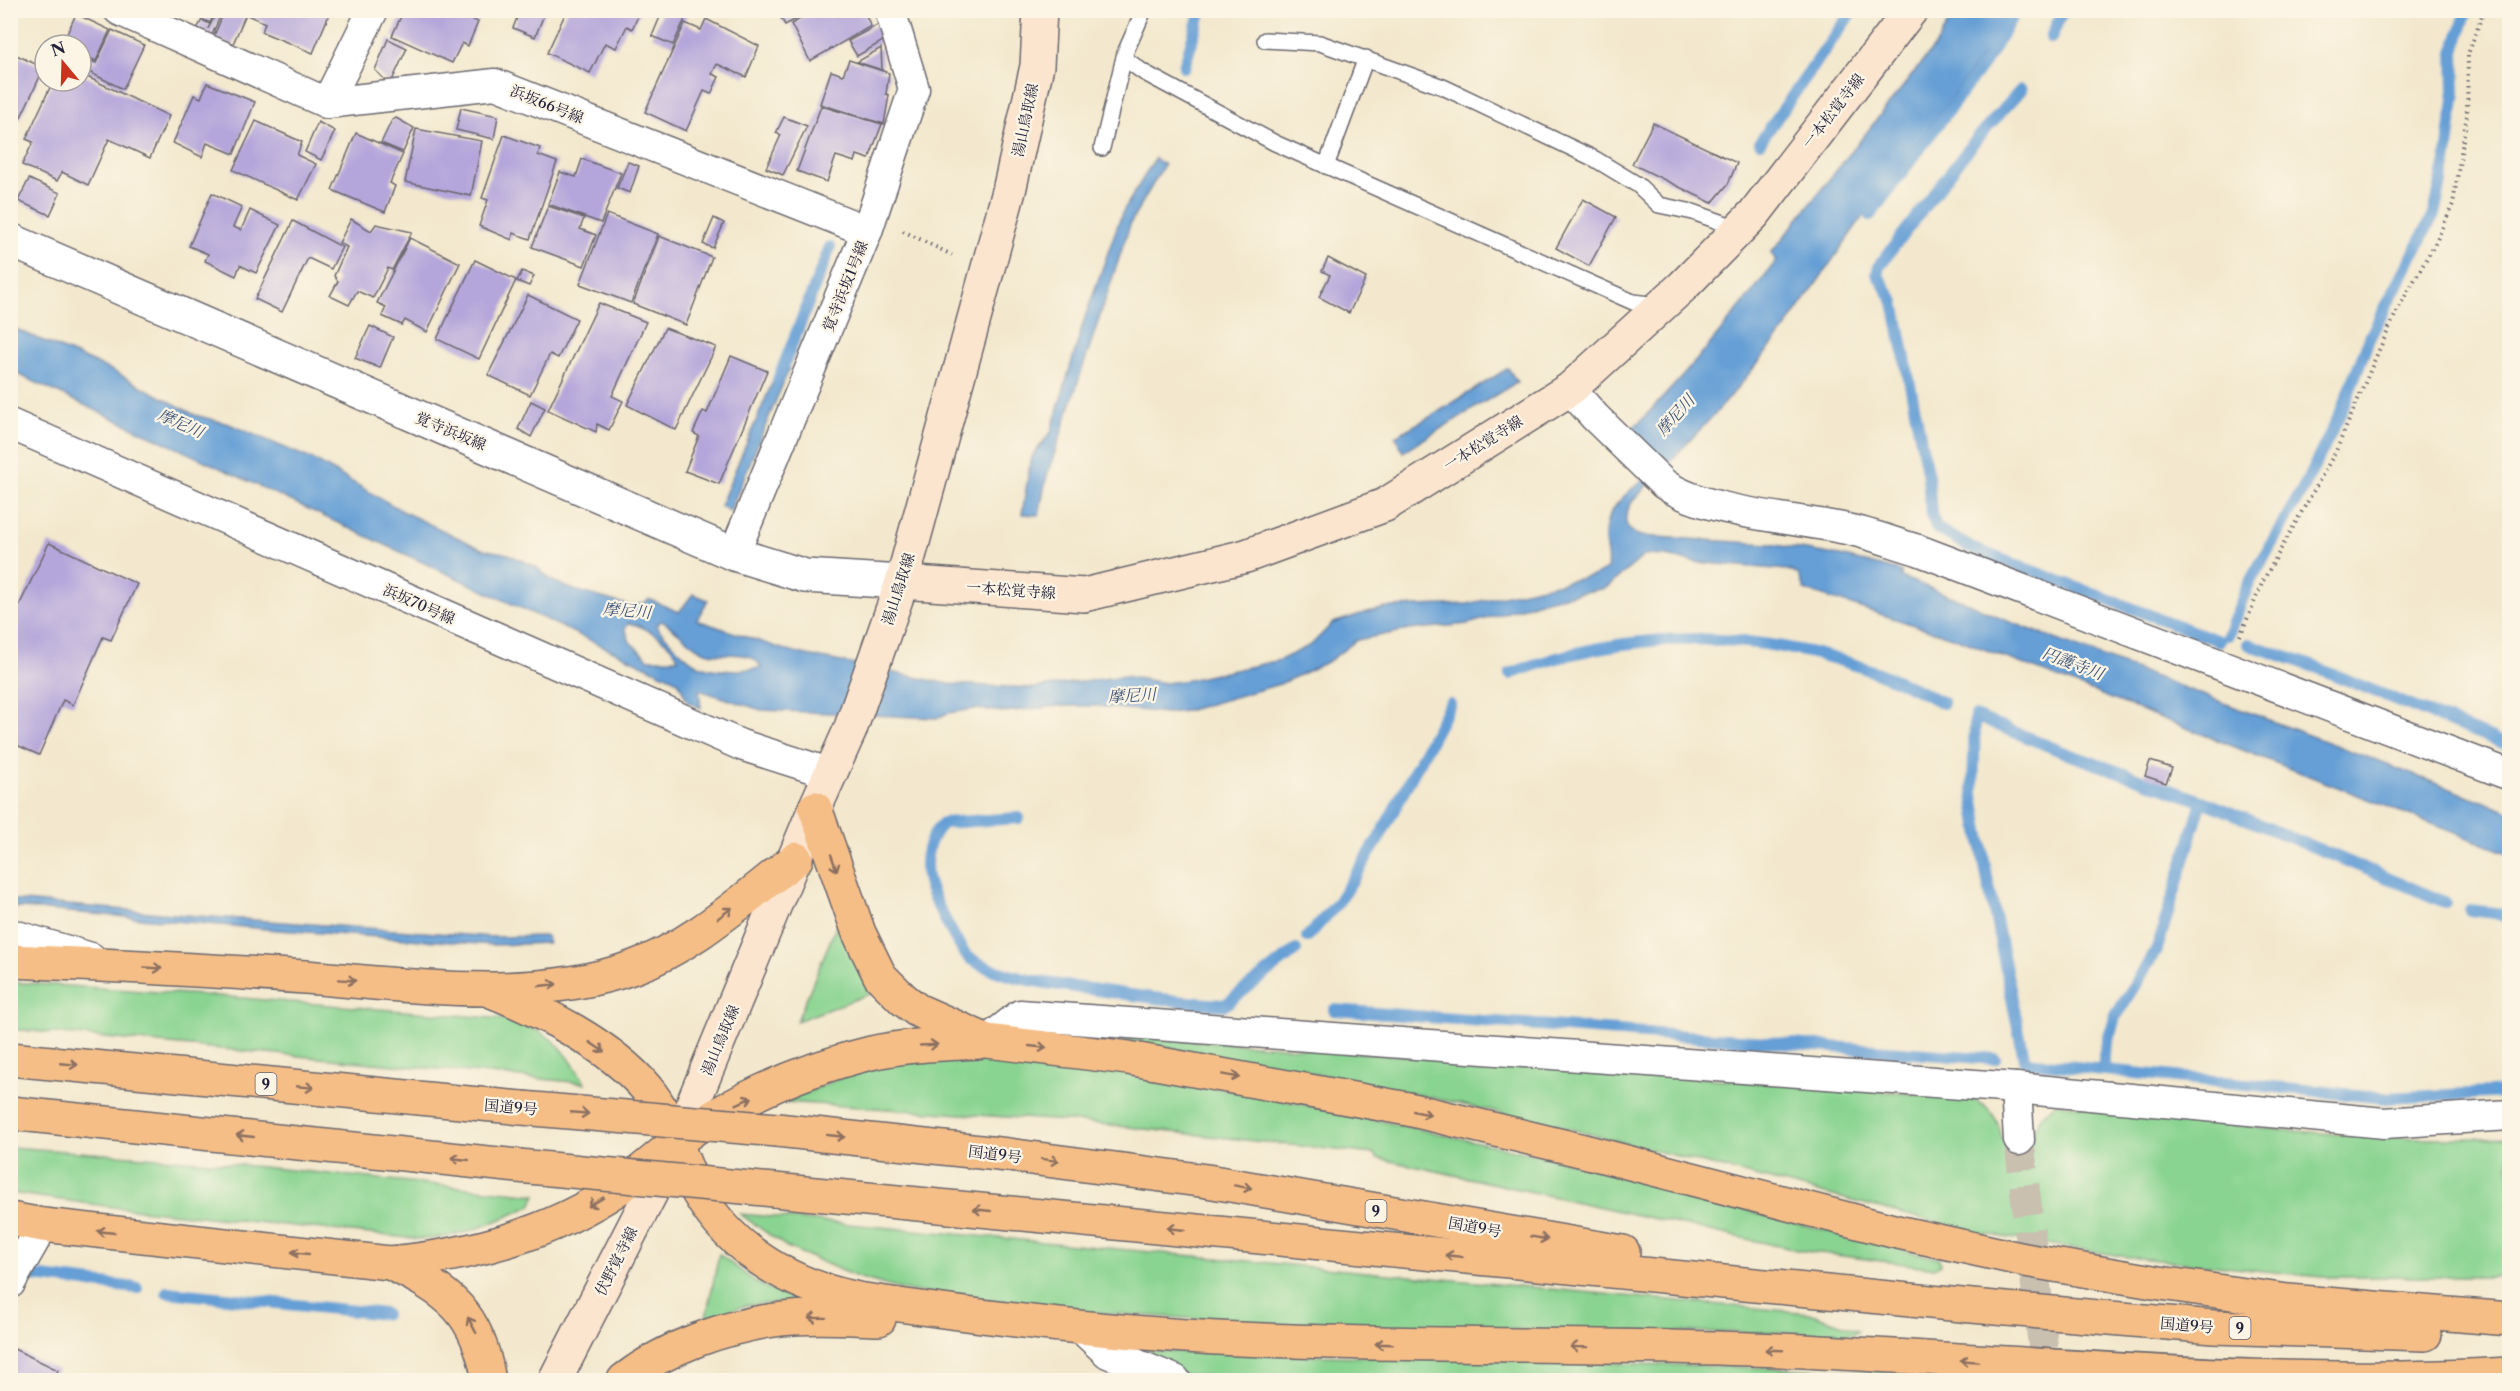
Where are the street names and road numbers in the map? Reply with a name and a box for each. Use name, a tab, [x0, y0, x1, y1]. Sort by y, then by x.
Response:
street label: 一本松覚寺線	[1798, 70, 1868, 152]
street label: 浜坂66号線	[507, 81, 587, 127]
street label: 湯山鳥取線	[1008, 81, 1042, 159]
street label: 覚寺浜坂1号線	[818, 238, 872, 334]
street label: 覚寺浜坂線	[413, 408, 489, 454]
street label: 一本松覚寺線	[1440, 411, 1526, 475]
street label: 湯山鳥取線	[877, 550, 919, 628]
street label: 一本松覚寺線	[965, 577, 1057, 603]
street label: 浜坂70号線	[380, 580, 458, 628]
street label: 湯山鳥取線	[697, 1002, 743, 1078]
road number: 9	[256, 1073, 276, 1095]
street label: 国道9号	[483, 1095, 539, 1119]
street label: 国道9号	[967, 1141, 1023, 1167]
road number: 9	[1366, 1200, 1386, 1222]
street label: 国道9号	[1447, 1213, 1503, 1241]
street label: 伏野覚寺線	[591, 1223, 641, 1299]
street label: 国道9号	[2159, 1313, 2215, 1337]
road number: 9	[2230, 1317, 2250, 1339]

